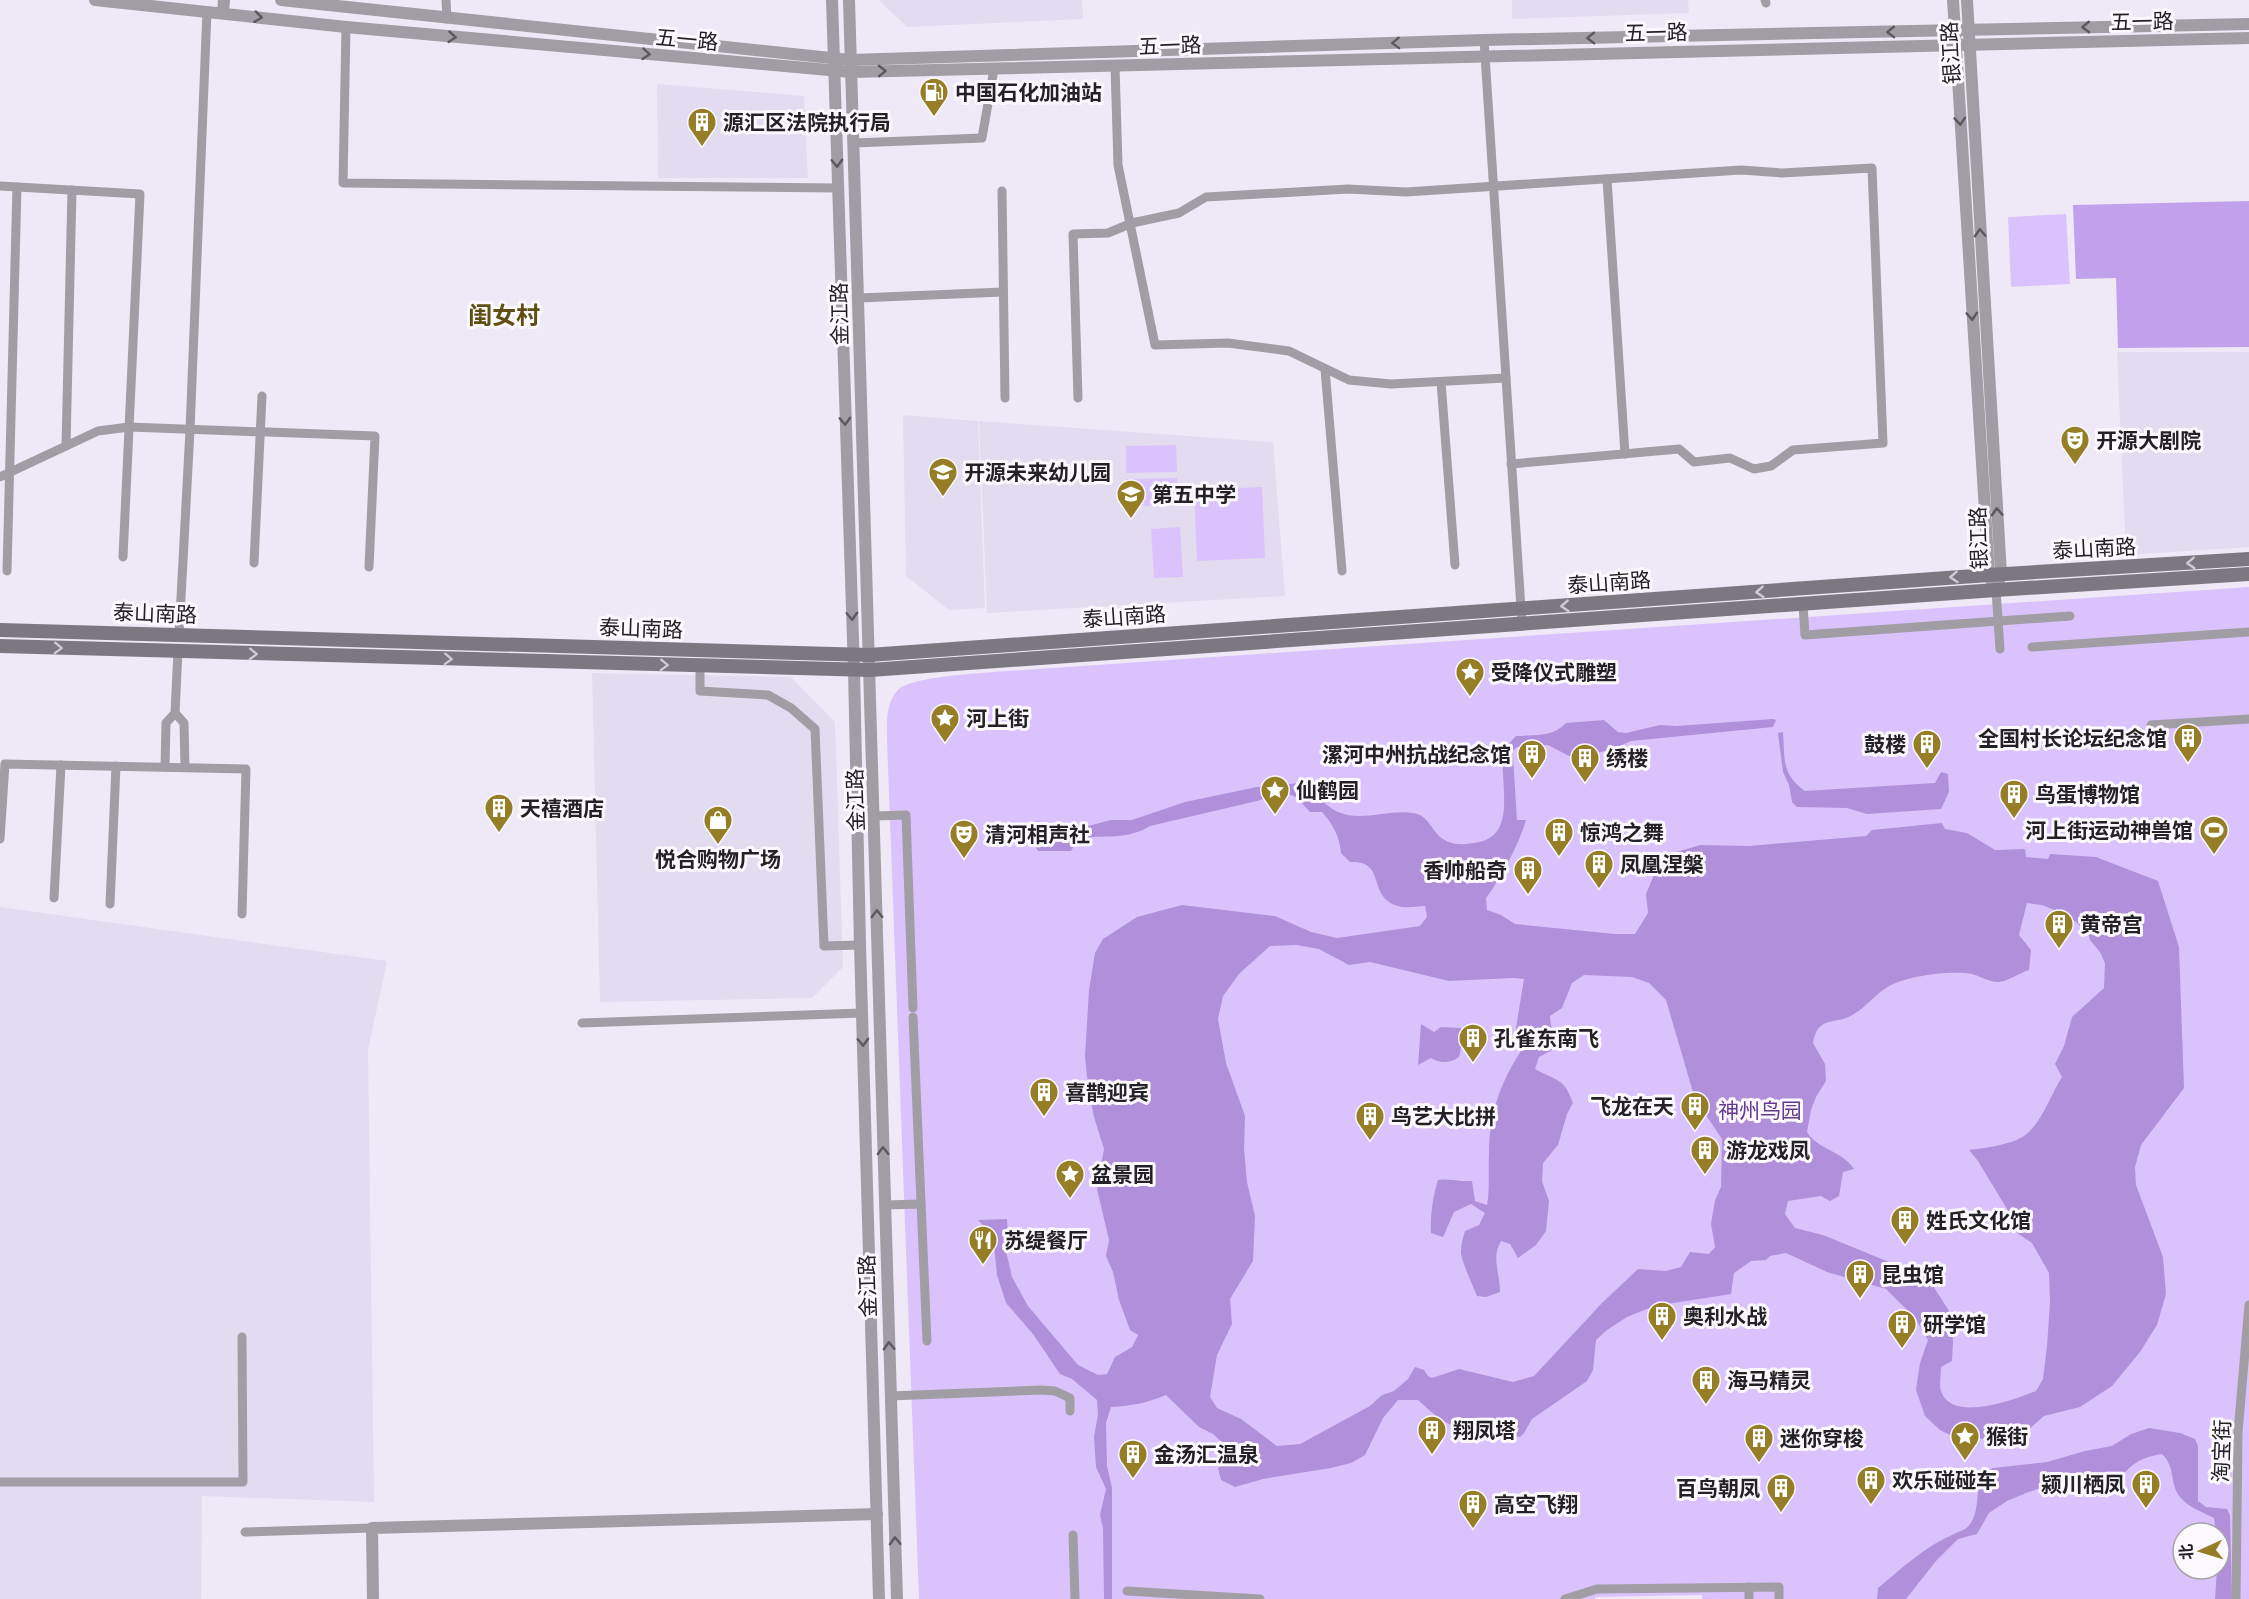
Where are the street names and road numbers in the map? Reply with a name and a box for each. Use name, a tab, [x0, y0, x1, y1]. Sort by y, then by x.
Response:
street label: 五一路	[2110, 6, 2174, 36]
street label: 五一路	[1624, 17, 1688, 47]
street label: 银江路	[1934, 21, 1966, 85]
street label: 五一路	[654, 22, 720, 56]
street label: 五一路	[1138, 30, 1202, 60]
street label: 金江路	[824, 282, 854, 346]
street label: 银江路	[1963, 506, 1993, 570]
street label: 泰山南路	[2051, 532, 2137, 564]
street label: 泰山南路	[1566, 565, 1652, 599]
street label: 泰山南路	[113, 598, 197, 628]
street label: 泰山南路	[1081, 599, 1167, 633]
street label: 泰山南路	[599, 613, 683, 643]
street label: 金江路	[840, 768, 870, 832]
street label: 金江路	[852, 1254, 882, 1318]
street label: 淘宝街	[2206, 1419, 2236, 1483]

